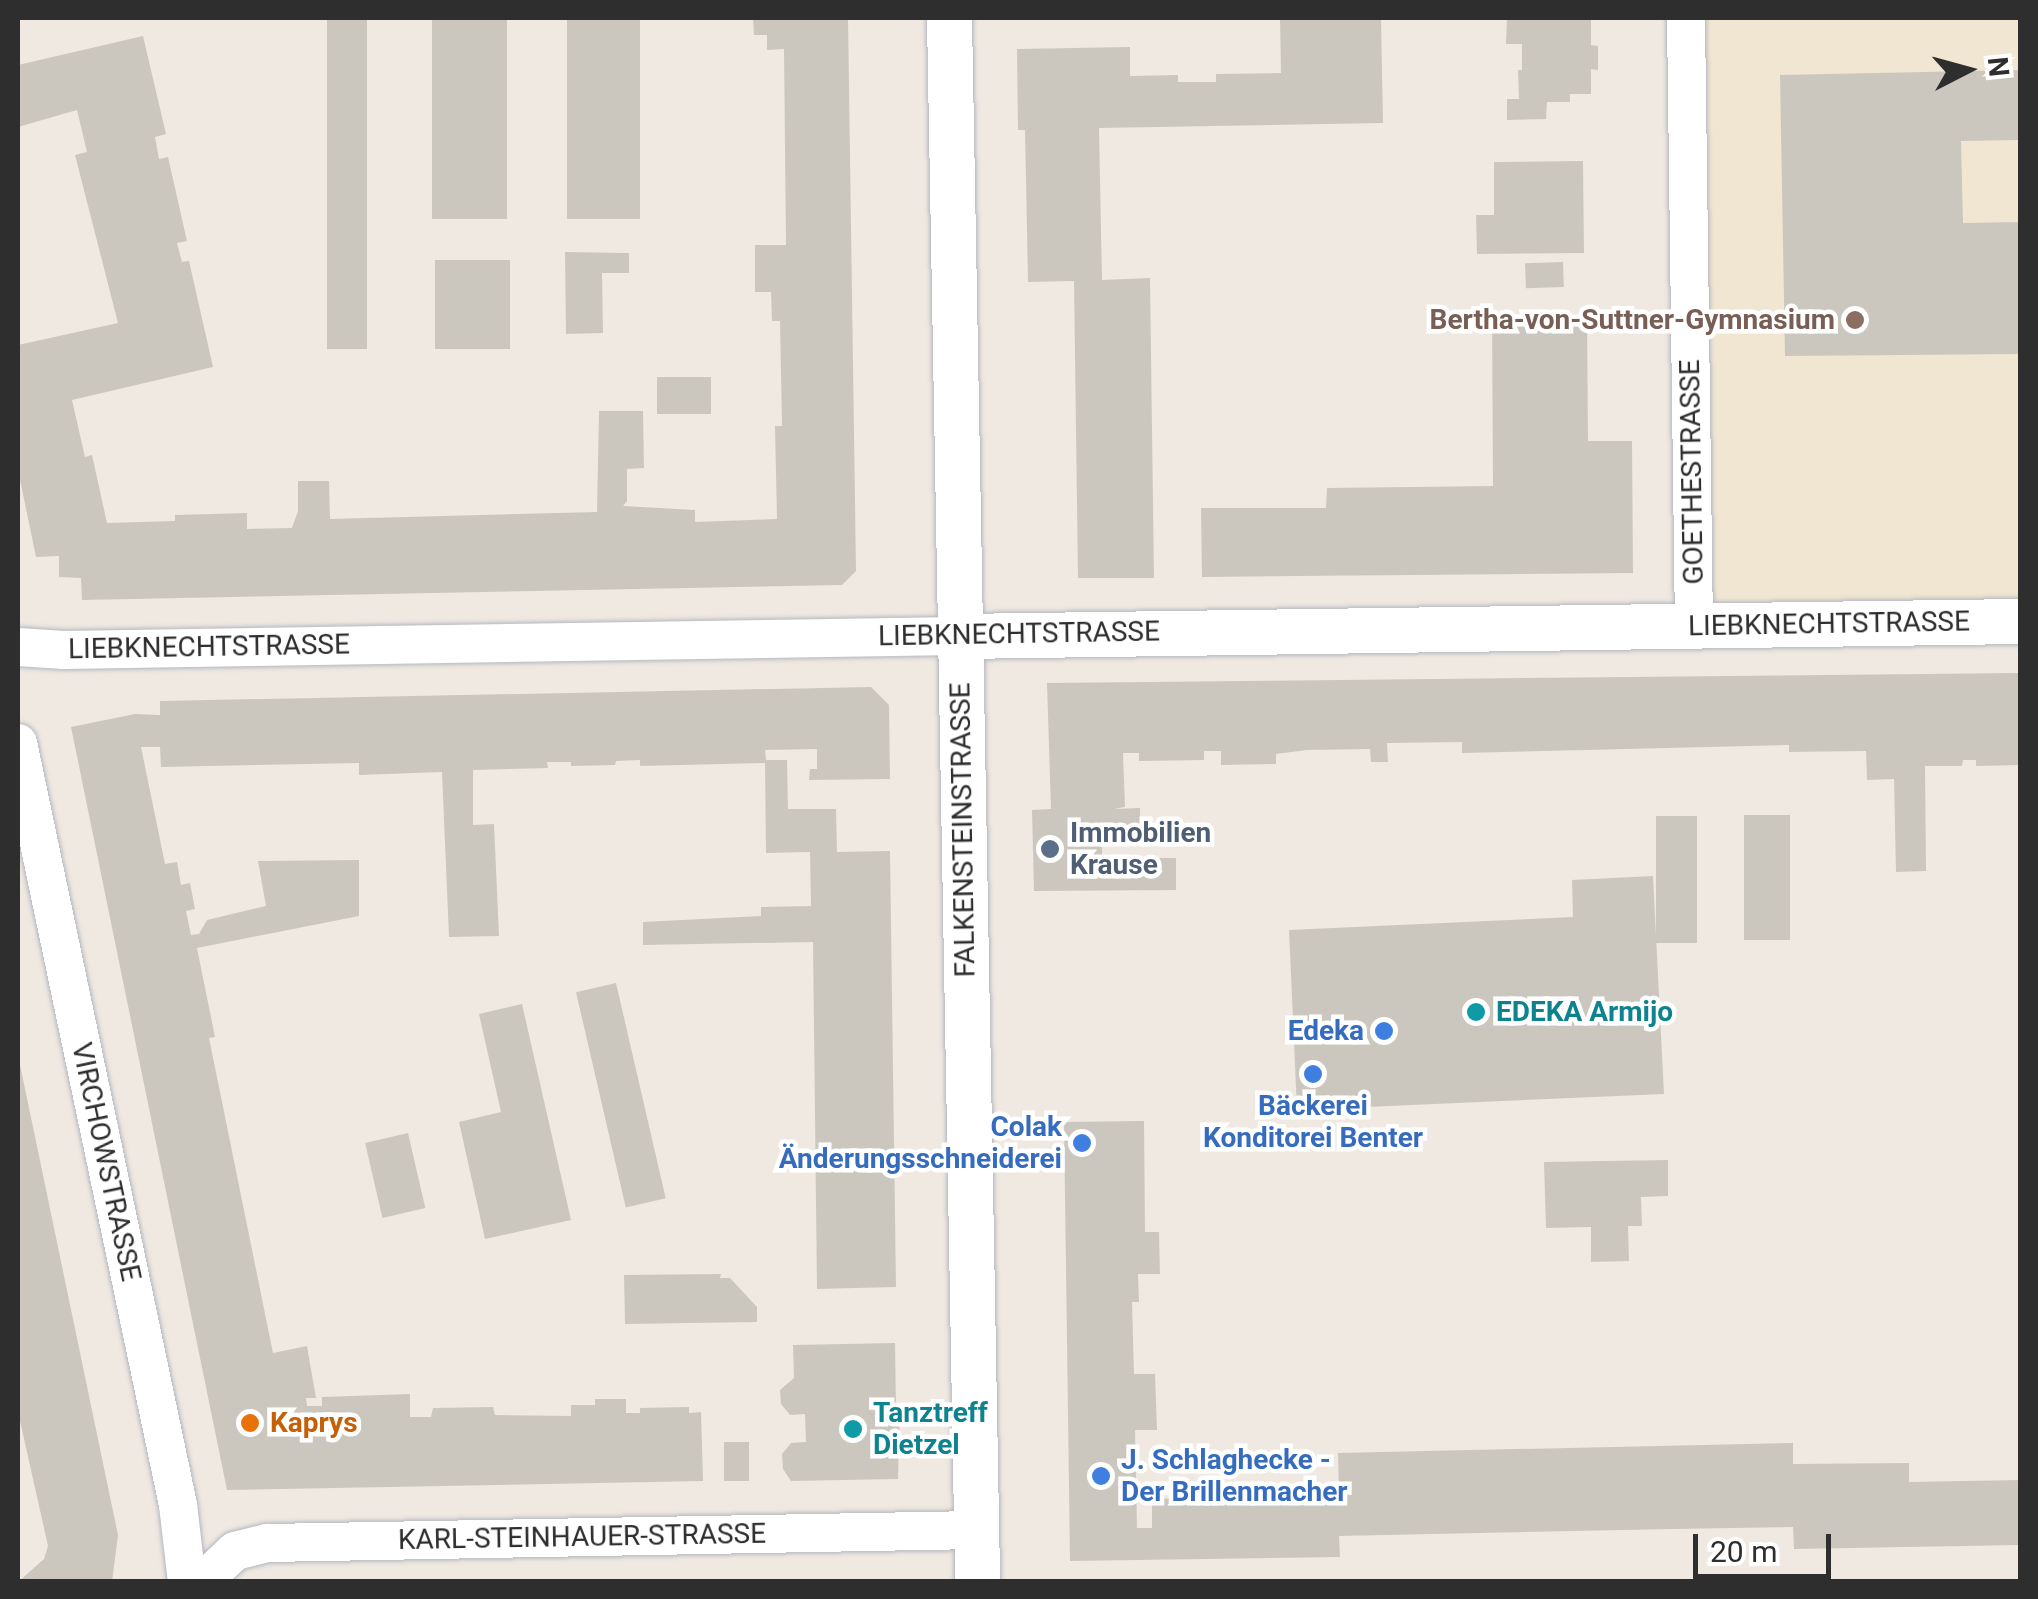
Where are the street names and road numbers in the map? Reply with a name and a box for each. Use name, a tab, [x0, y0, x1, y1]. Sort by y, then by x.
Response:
street label: GOETHESTRASSE	[1673, 359, 1711, 585]
street label: LIEBKNECHTSTRASSE	[1688, 605, 1970, 643]
street label: LIEBKNECHTSTRASSE	[878, 615, 1160, 653]
street label: LIEBKNECHTSTRASSE	[68, 628, 350, 666]
street label: FALKENSTEINSTRASSE	[944, 682, 982, 978]
street label: VIRCHOWSTRASSE	[64, 1040, 148, 1284]
street label: KARL-STEINHAUER-STRASSE	[398, 1517, 766, 1557]

